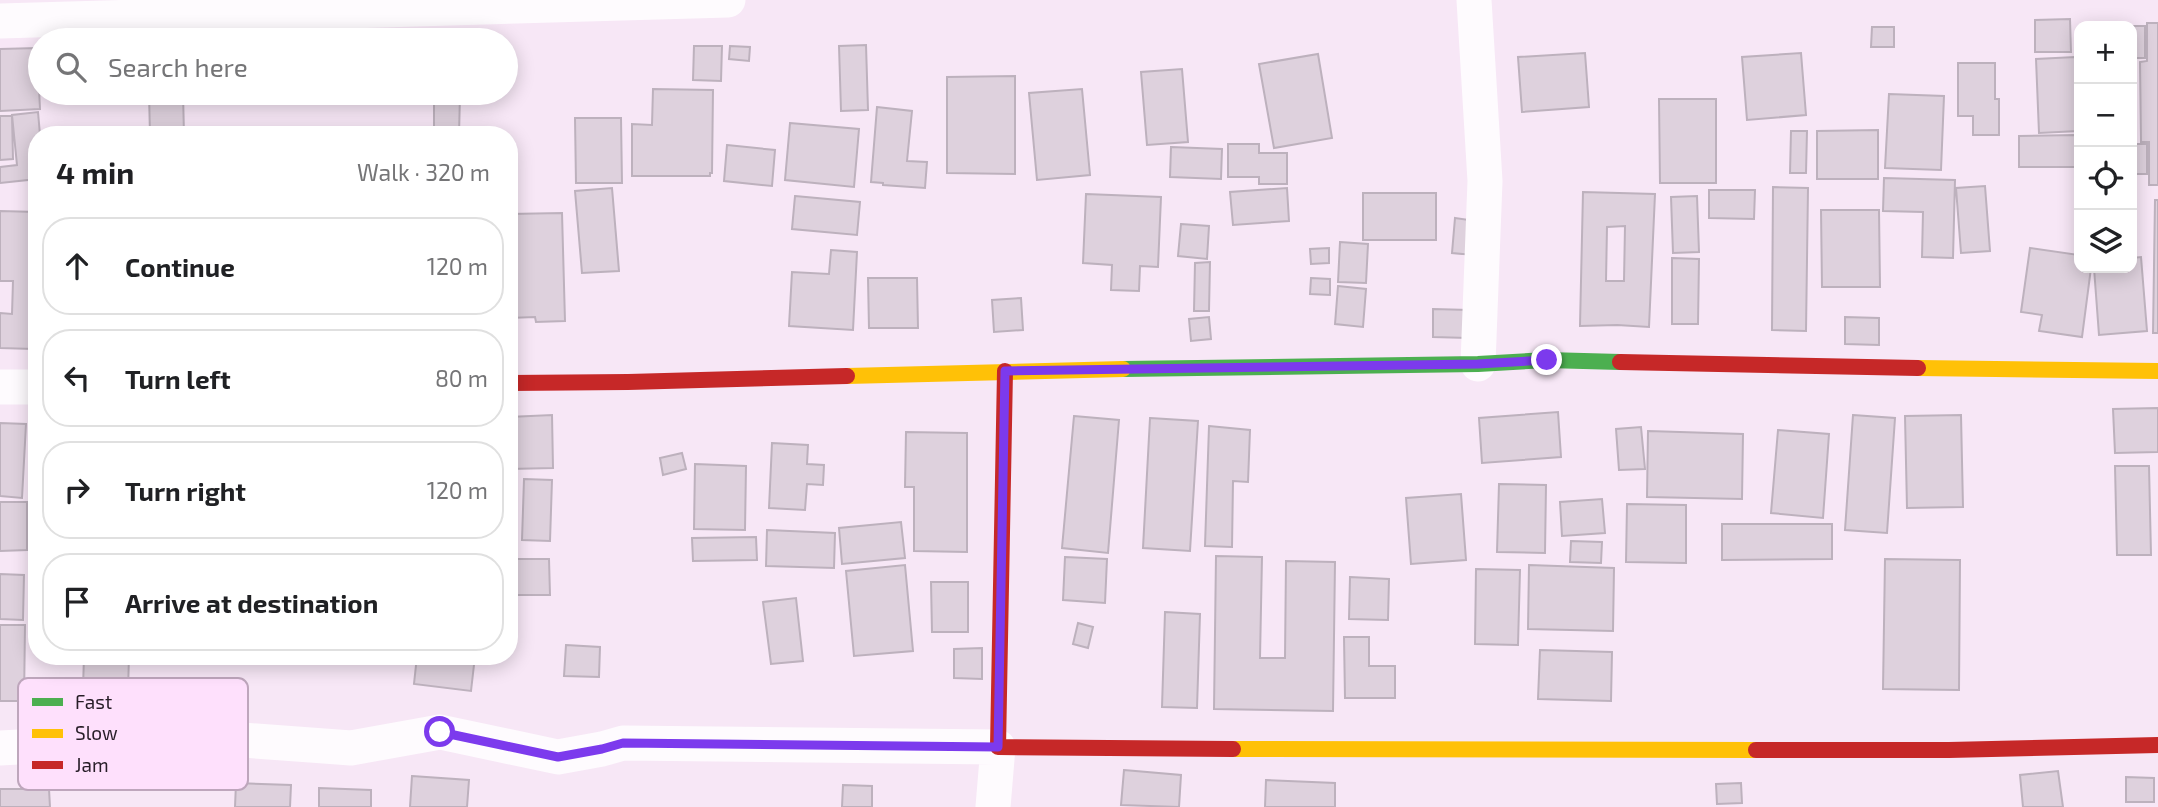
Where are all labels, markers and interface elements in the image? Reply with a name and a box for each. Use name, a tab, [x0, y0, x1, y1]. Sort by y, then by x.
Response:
map controls	[2074, 21, 2137, 273]
button: +	[2074, 21, 2137, 84]
search box	[28, 28, 518, 105]
icon: search	[52, 48, 90, 86]
text: Search here	[108, 51, 248, 82]
button: −	[2074, 84, 2137, 147]
button: locate	[2074, 147, 2137, 210]
text: 4 min	[56, 154, 134, 190]
text: Walk · 320 m	[357, 158, 490, 186]
button: layers	[2074, 210, 2137, 273]
icon: ahead	[58, 247, 96, 285]
text: Continue	[125, 251, 235, 282]
text: 120 m	[427, 252, 488, 280]
route end	[1531, 344, 1562, 375]
icon: left	[58, 359, 96, 397]
text: Turn left	[125, 363, 231, 394]
text: 80 m	[435, 364, 488, 392]
icon: right	[58, 471, 96, 509]
text: Turn right	[125, 475, 246, 506]
text: 120 m	[427, 476, 488, 504]
icon: arrive	[58, 583, 96, 621]
text: Arrive at destination	[125, 587, 378, 618]
legend	[18, 678, 248, 790]
text: Fast	[75, 690, 112, 713]
route start	[424, 716, 455, 747]
text: Slow	[75, 721, 118, 744]
text: Jam	[75, 753, 109, 776]

